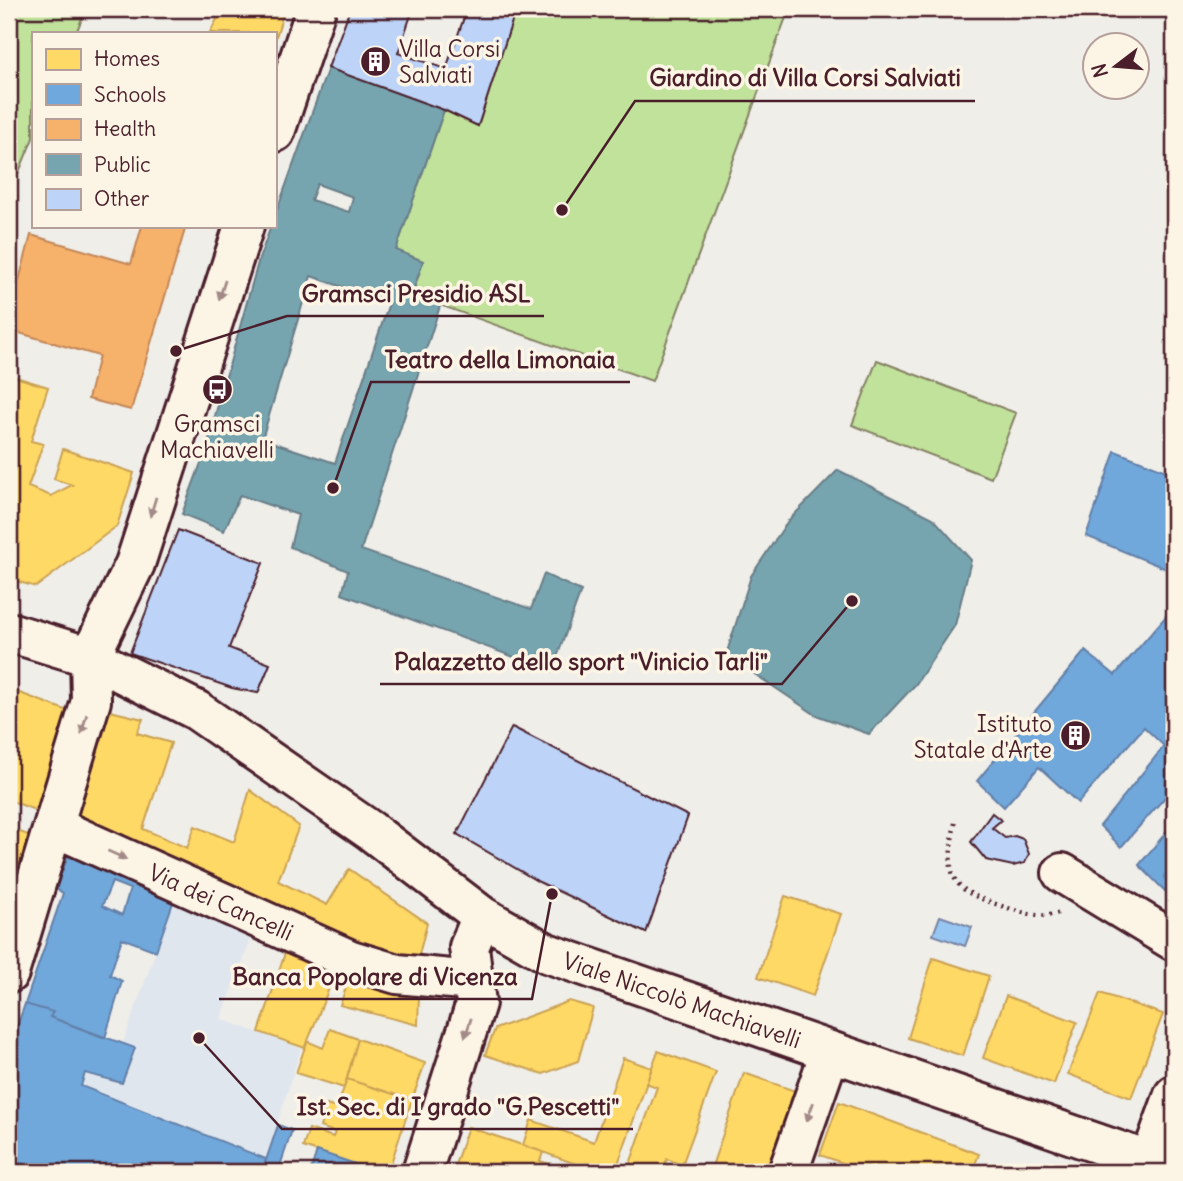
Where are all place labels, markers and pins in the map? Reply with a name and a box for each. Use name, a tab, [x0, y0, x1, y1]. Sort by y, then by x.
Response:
place label: Villa Corsi Salviati	[399, 34, 500, 89]
building icon: Villa Corsi Salviati	[359, 44, 393, 78]
callout: Giardino di Villa Corsi Salviati	[635, 56, 975, 101]
callout: Gramsci Presidio ASL	[287, 271, 544, 316]
callout: Teatro della Limonaia	[371, 337, 630, 382]
bus stop icon: Gramsci Machiavelli	[200, 372, 234, 406]
place label: Gramsci Machiavelli	[160, 409, 274, 464]
callout: Palazzetto dello sport "Vinicio Tarli"	[380, 639, 782, 684]
place label: Istituto Statale d'Arte	[914, 709, 1052, 764]
building icon: Istituto Statale d'Arte	[1058, 719, 1092, 753]
callout: Banca Popolare di Vicenza	[219, 954, 532, 999]
callout: Ist. Sec. di I grado "G.Pescetti"	[282, 1084, 633, 1129]

